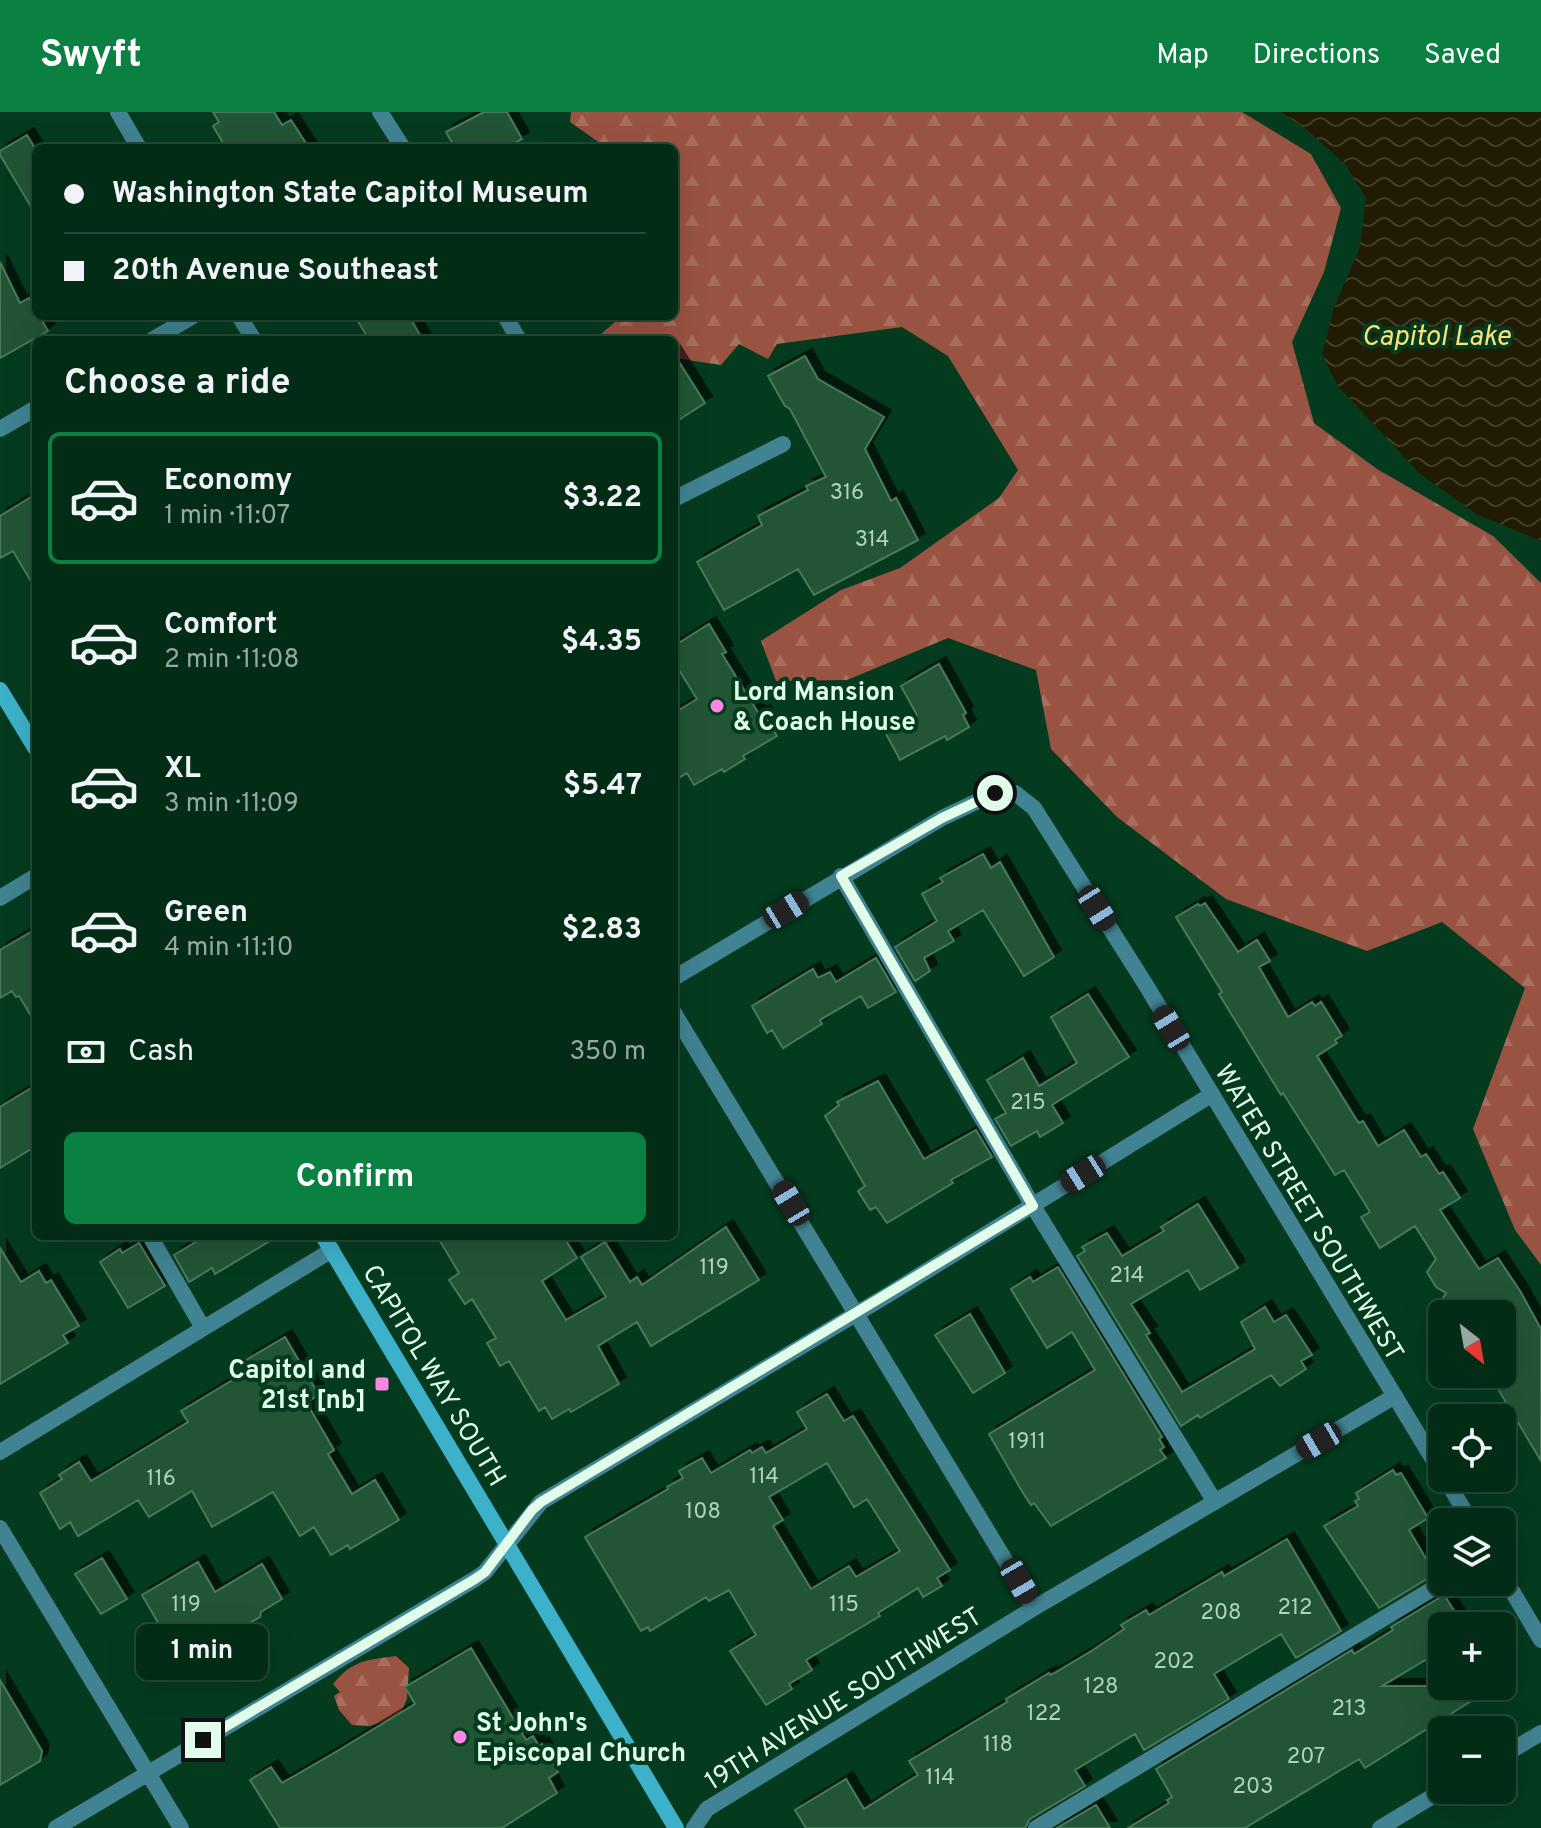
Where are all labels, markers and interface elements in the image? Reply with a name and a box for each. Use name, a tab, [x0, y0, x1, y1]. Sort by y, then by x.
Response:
text: Swyft	[40, 32, 142, 81]
text: Map	[1156, 38, 1209, 74]
text: Directions	[1253, 38, 1380, 74]
text: Saved	[1424, 38, 1501, 74]
text: Washington State Capitol Museum	[112, 176, 589, 213]
text: 20th Avenue Southeast	[112, 253, 439, 290]
water label: Capitol Lake	[1361, 320, 1511, 356]
text: Choose a ride	[64, 361, 290, 407]
icon: car	[68, 462, 140, 534]
text: Economy	[164, 463, 292, 500]
text: $3.22	[563, 480, 642, 517]
house number: 316	[830, 480, 864, 507]
text: 1 min · 11:07	[164, 500, 290, 533]
house number: 314	[855, 527, 889, 554]
icon: car	[68, 606, 140, 678]
text: Comfort	[164, 607, 277, 644]
text: $4.35	[561, 624, 642, 661]
text: 2 min · 11:08	[164, 644, 299, 677]
place label: Lord Mansion & Coach House	[733, 677, 916, 740]
marker: Lord Mansion & Coach House	[708, 697, 726, 715]
icon: car	[68, 750, 140, 822]
text: XL	[164, 751, 201, 788]
text: $5.47	[563, 768, 642, 805]
route start	[977, 775, 1013, 811]
text: 3 min · 11:09	[164, 788, 299, 821]
car	[1074, 881, 1120, 935]
car	[759, 887, 813, 933]
icon: car	[68, 894, 140, 966]
text: Green	[164, 895, 248, 932]
text: $2.83	[561, 912, 642, 949]
text: 4 min · 11:10	[164, 932, 293, 965]
car	[1148, 1001, 1194, 1055]
icon: cash	[64, 1030, 108, 1074]
text: Cash	[128, 1034, 194, 1071]
text: 350 m	[569, 1036, 646, 1069]
street label: WATER STREET SOUTHWEST	[1206, 1059, 1410, 1368]
house number: 215	[1010, 1090, 1046, 1117]
button: Confirm	[64, 1132, 646, 1224]
car	[1056, 1151, 1110, 1197]
car	[768, 1176, 814, 1230]
house number: 119	[699, 1255, 729, 1282]
street label: CAPITOL WAY SOUTH	[354, 1259, 512, 1493]
house number: 214	[1110, 1263, 1144, 1290]
north arrow	[1428, 1300, 1516, 1388]
map controls	[1428, 1300, 1516, 1804]
place label: Capitol and 21st [nb]	[228, 1355, 366, 1418]
marker: Capitol and 21st [nb]	[373, 1375, 391, 1393]
button: locate	[1428, 1404, 1516, 1492]
car	[1292, 1419, 1346, 1463]
house number: 1911	[1008, 1429, 1046, 1456]
house number: 114	[749, 1464, 779, 1491]
house number: 116	[146, 1466, 176, 1493]
house number: 108	[685, 1499, 721, 1526]
button: layers	[1428, 1508, 1516, 1596]
car	[997, 1554, 1041, 1608]
house number: 119	[171, 1592, 201, 1619]
house number: 115	[829, 1592, 859, 1619]
house number: 212	[1277, 1595, 1313, 1622]
house number: 208	[1200, 1600, 1242, 1627]
street label: 19TH AVENUE SOUTHWEST	[700, 1601, 989, 1799]
button: +	[1428, 1612, 1516, 1700]
callout: 1 min	[137, 1624, 269, 1680]
text: 1 min	[171, 1635, 233, 1668]
house number: 202	[1153, 1649, 1195, 1676]
house number: 128	[1083, 1674, 1119, 1701]
house number: 213	[1332, 1696, 1366, 1723]
house number: 122	[1026, 1701, 1062, 1728]
place label: St John's Episcopal Church	[476, 1708, 686, 1771]
button: −	[1428, 1716, 1516, 1804]
route end	[185, 1722, 221, 1758]
marker: St John's Episcopal Church	[451, 1728, 469, 1746]
house number: 118	[983, 1732, 1013, 1759]
house number: 207	[1287, 1744, 1325, 1771]
house number: 114	[925, 1765, 955, 1792]
house number: 203	[1233, 1774, 1273, 1801]

